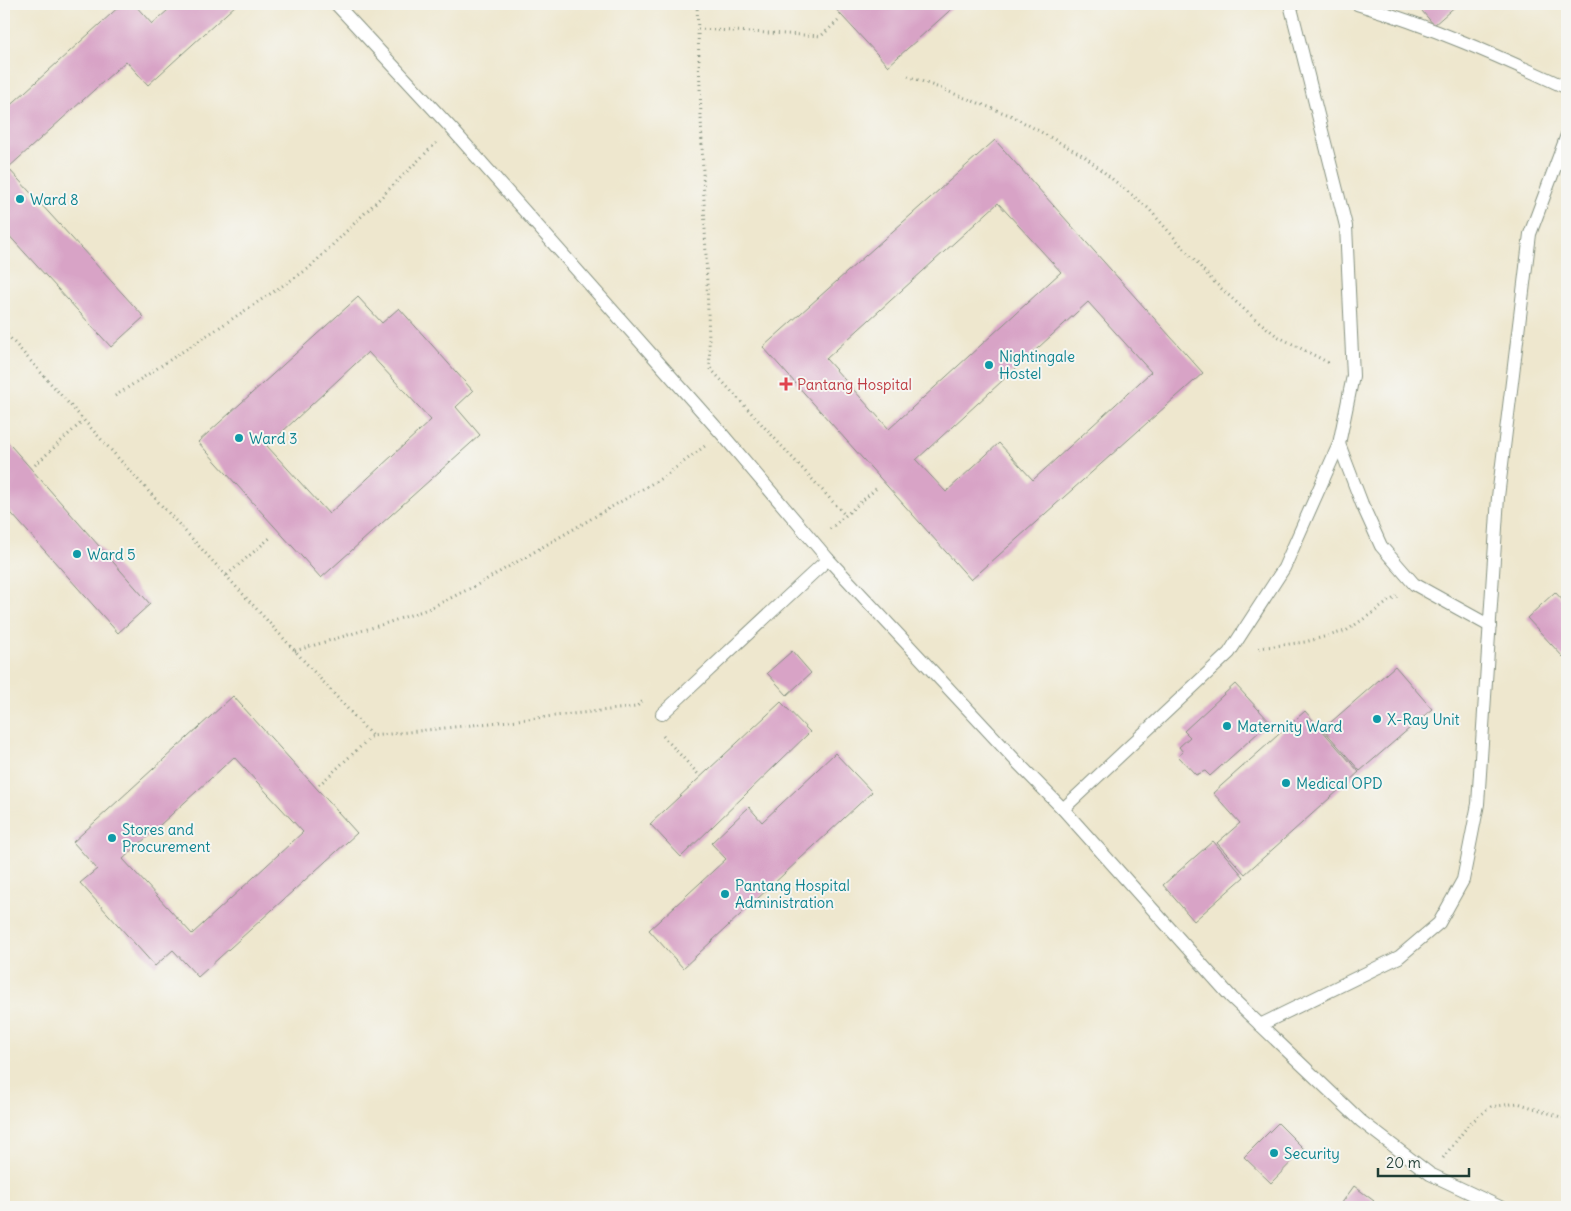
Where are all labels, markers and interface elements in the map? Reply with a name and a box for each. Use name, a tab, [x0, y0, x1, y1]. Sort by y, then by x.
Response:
place label: Ward 8	[30, 190, 79, 209]
marker: Ward 8	[14, 193, 26, 205]
place label: Nightingale Hostel	[999, 347, 1075, 383]
marker: Nightingale Hostel	[983, 359, 995, 371]
place label: Pantang Hospital	[797, 375, 912, 394]
marker: Pantang Hospital	[779, 377, 793, 391]
place label: Ward 3	[249, 429, 298, 448]
marker: Ward 3	[233, 432, 245, 444]
place label: Ward 5	[87, 545, 136, 564]
marker: Ward 5	[71, 548, 83, 560]
place label: X-Ray Unit	[1387, 710, 1460, 729]
marker: X-Ray Unit	[1371, 713, 1383, 725]
place label: Maternity Ward	[1237, 717, 1343, 736]
marker: Maternity Ward	[1221, 720, 1233, 732]
place label: Medical OPD	[1296, 774, 1383, 793]
marker: Medical OPD	[1280, 777, 1292, 789]
place label: Stores and Procurement	[122, 820, 210, 856]
marker: Stores and Procurement	[106, 832, 118, 844]
place label: Pantang Hospital Administration	[735, 876, 850, 912]
marker: Pantang Hospital Administration	[719, 888, 731, 900]
place label: Security	[1284, 1144, 1340, 1163]
scale bar	[1378, 1146, 1470, 1178]
marker: Security	[1268, 1147, 1280, 1159]
text: 20 m	[1386, 1153, 1421, 1172]

